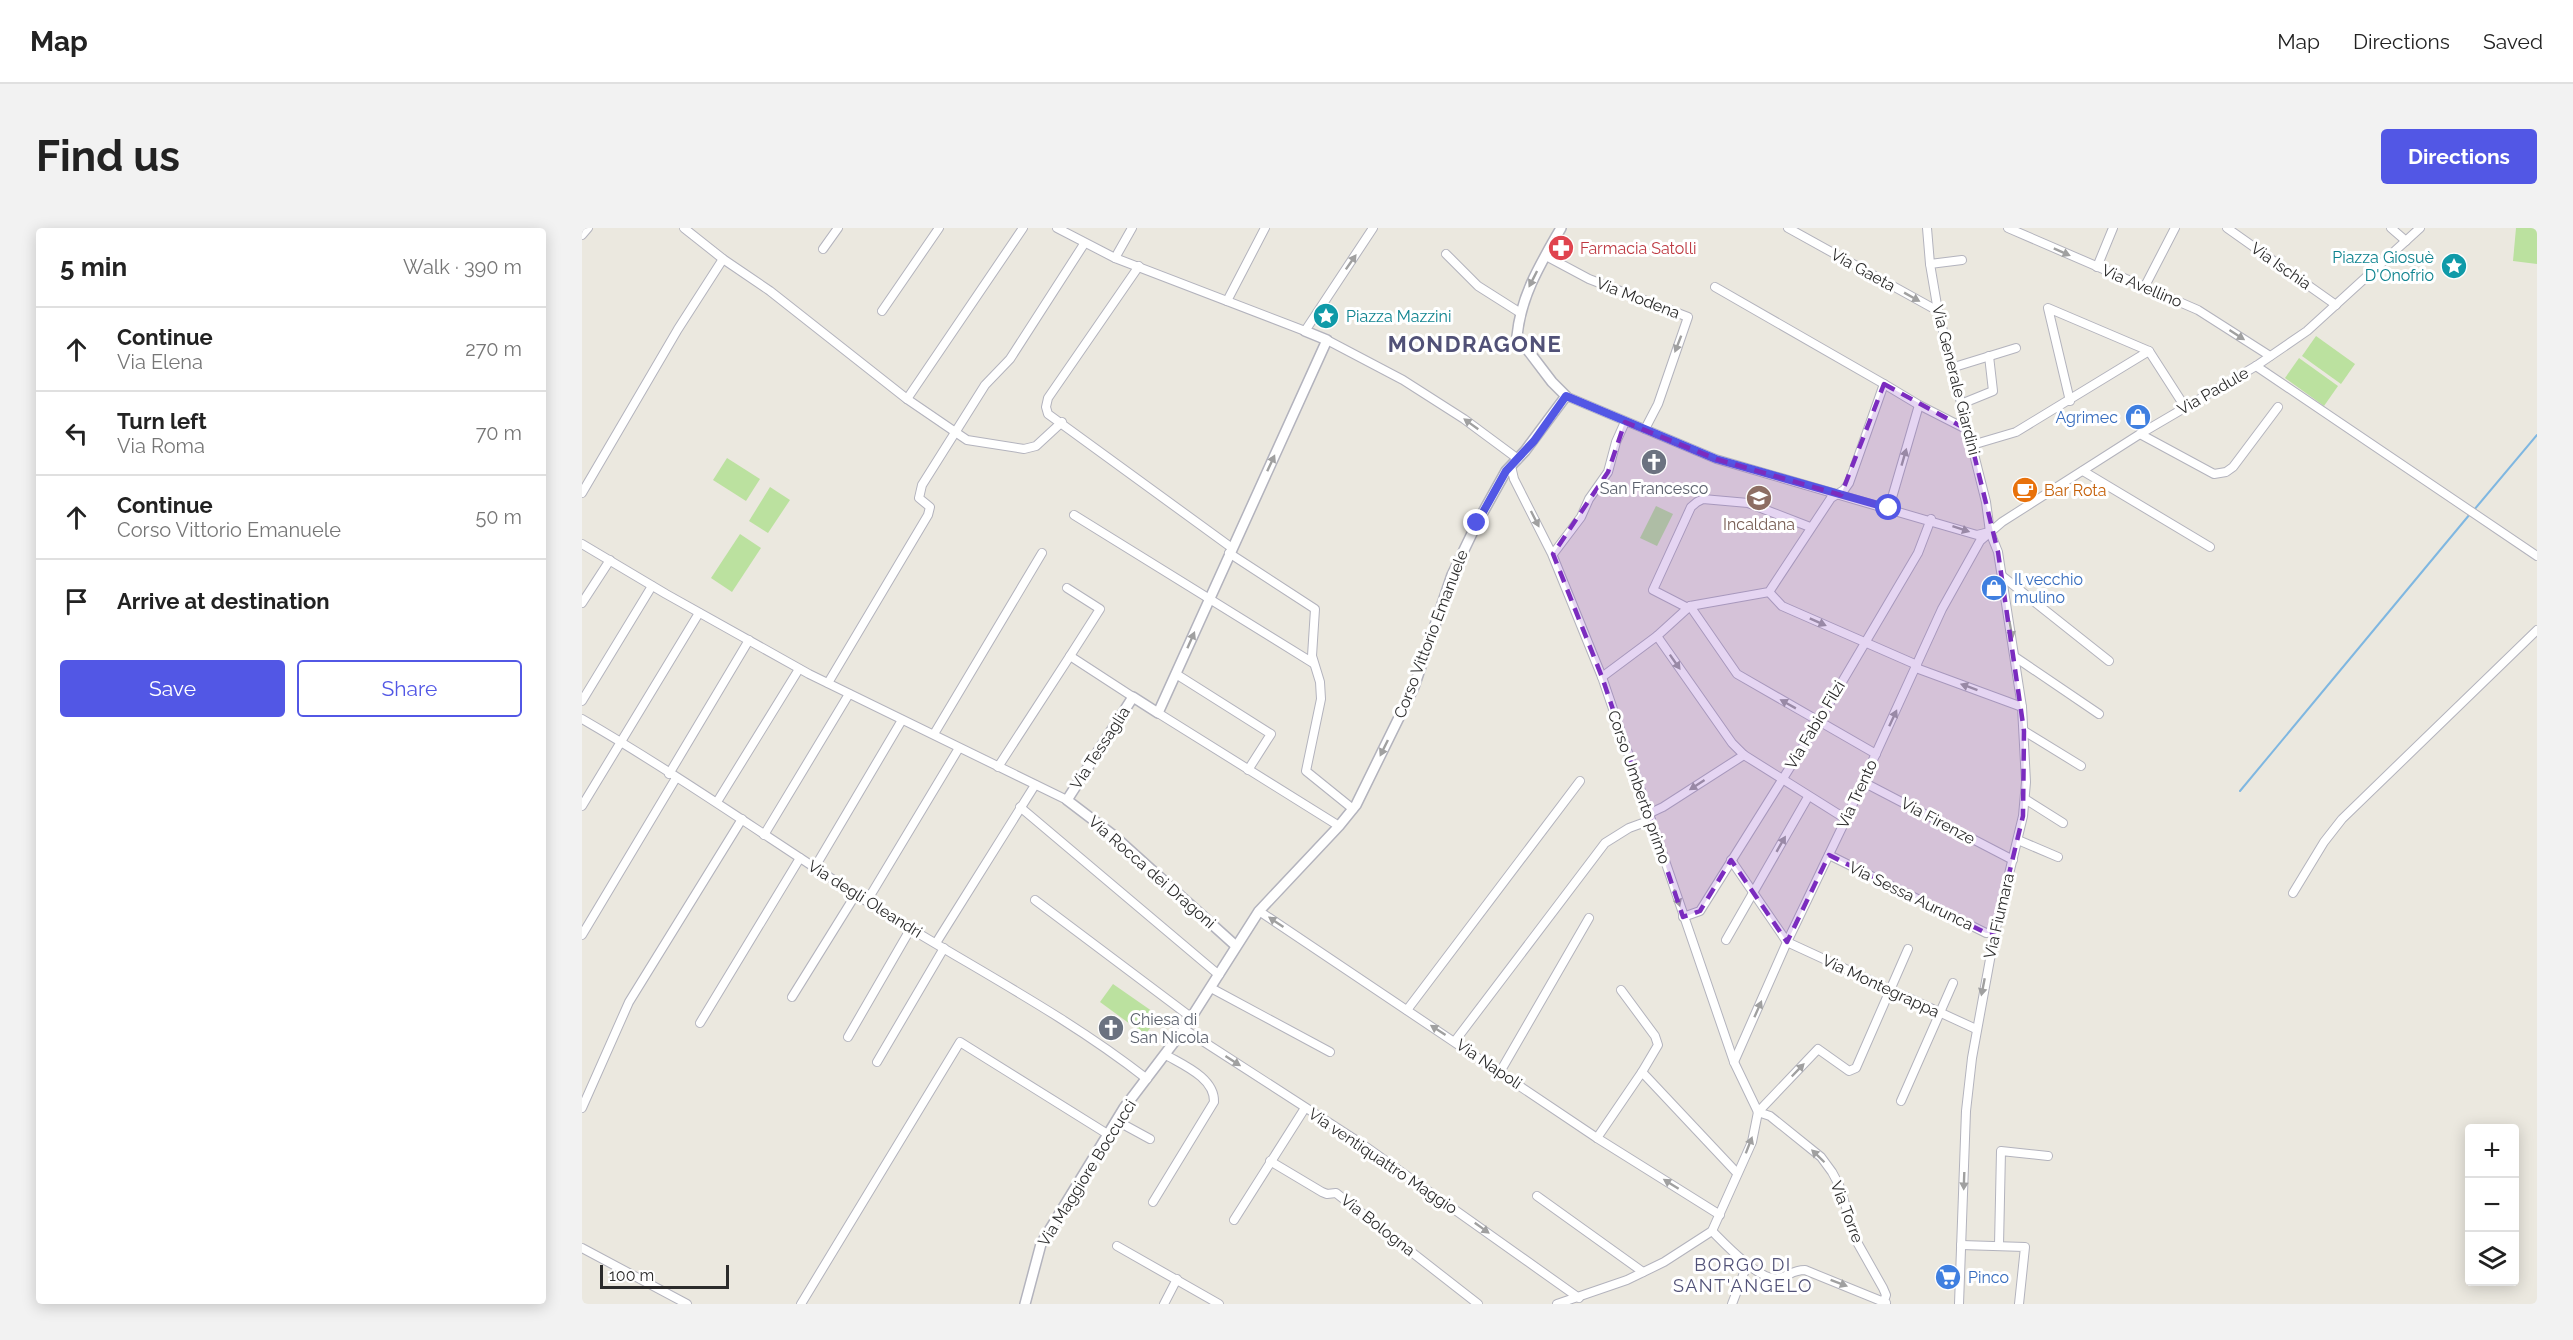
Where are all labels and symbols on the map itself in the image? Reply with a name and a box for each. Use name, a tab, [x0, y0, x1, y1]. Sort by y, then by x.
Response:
pharmacy icon: Farmacia Satolli	[1546, 233, 1576, 263]
street label: Via Ischia	[2247, 238, 2315, 294]
place label: Farmacia Satolli	[1580, 239, 1697, 258]
street label: Via Gaeta	[1827, 245, 1899, 295]
one-way arrow	[2053, 247, 2070, 256]
place label: Piazza Giosuè D'Onofrio	[2332, 248, 2434, 285]
place icon: Piazza Giosuè D'Onofrio	[2439, 251, 2469, 281]
one-way arrow	[1345, 255, 1357, 271]
street label: Via Avellino	[2099, 261, 2185, 311]
one-way arrow	[1529, 271, 1538, 288]
street label: Via Modena	[1594, 273, 1682, 323]
one-way arrow	[1904, 292, 1921, 302]
place icon: Piazza Mazzini	[1311, 301, 1341, 331]
street label: Via Generale Giardini	[1928, 303, 1984, 457]
place label: Piazza Mazzini	[1346, 307, 1451, 326]
one-way arrow	[2229, 329, 2245, 341]
district label: MONDRAGONE	[1388, 331, 1562, 357]
one-way arrow	[1673, 336, 1683, 354]
street label: Via Padule	[2174, 363, 2252, 419]
shop icon: Agrimec	[2123, 402, 2153, 432]
place label: Agrimec	[2056, 408, 2118, 427]
one-way arrow	[1464, 418, 1480, 430]
church icon: San Francesco	[1639, 447, 1669, 477]
one-way arrow	[1900, 448, 1909, 466]
one-way arrow	[1267, 454, 1276, 471]
cafe icon: Bar Rota	[2010, 475, 2040, 505]
place label: San Francesco	[1600, 479, 1708, 498]
place label: Bar Rota	[2044, 481, 2106, 500]
school or university icon: Incaldana	[1744, 483, 1774, 513]
route start	[1875, 494, 1901, 520]
route end	[1463, 509, 1489, 535]
one-way arrow	[1530, 511, 1540, 528]
place label: Incaldana	[1723, 515, 1795, 534]
one-way arrow	[1952, 525, 1970, 534]
street label: Corso Vittorio Emanuele	[1390, 547, 1472, 721]
place label: Il vecchio mulino	[2014, 570, 2083, 607]
shop icon: Il vecchio mulino	[1979, 573, 2009, 603]
one-way arrow	[1809, 617, 1826, 626]
one-way arrow	[2007, 620, 2016, 639]
one-way arrow	[1186, 631, 1196, 649]
one-way arrow	[1669, 653, 1681, 669]
street label: Via Fabio Filzi	[1781, 677, 1849, 773]
one-way arrow	[1960, 682, 1978, 692]
one-way arrow	[1780, 699, 1797, 709]
street label: Via Tessaglia	[1066, 703, 1134, 793]
street label: Corso Umberto primo	[1604, 708, 1674, 866]
one-way arrow	[1888, 709, 1897, 726]
one-way arrow	[1379, 739, 1389, 756]
street label: Via Trento	[1833, 757, 1881, 831]
one-way arrow	[1688, 780, 1705, 791]
street label: Via Firenze	[1898, 794, 1978, 848]
street label: Via Rocca dei Dragoni	[1085, 812, 1219, 932]
one-way arrow	[1776, 836, 1786, 853]
street label: Via degli Oleandri	[804, 856, 926, 942]
street label: Via Sessa Aurunca	[1846, 858, 1976, 934]
street label: Via Fiumara	[1980, 871, 2018, 961]
one-way arrow	[1673, 889, 1682, 907]
one-way arrow	[1268, 917, 1284, 928]
street label: Via Montegrappa	[1819, 951, 1943, 1021]
one-way arrow	[1979, 978, 1988, 997]
one-way arrow	[1753, 1000, 1763, 1018]
place label: Chiesa di San Nicola	[1130, 1010, 1209, 1047]
church icon: Chiesa di San Nicola	[1096, 1013, 1126, 1043]
one-way arrow	[1430, 1025, 1446, 1036]
street label: Via Napoli	[1452, 1035, 1526, 1093]
one-way arrow	[1225, 1055, 1241, 1066]
one-way arrow	[1791, 1063, 1804, 1078]
street label: Via Maggiore Boccucci	[1034, 1096, 1140, 1250]
street label: Via ventiquattro Maggio	[1305, 1104, 1461, 1218]
one-way arrow	[1745, 1136, 1755, 1154]
one-way arrow	[1811, 1149, 1826, 1163]
one-way arrow	[1959, 1171, 1968, 1190]
one-way arrow	[1663, 1178, 1679, 1189]
street label: Via Torre	[1827, 1178, 1867, 1246]
street label: Via Bologna	[1337, 1190, 1419, 1260]
one-way arrow	[1474, 1222, 1490, 1234]
district label: BORGO DI SANT'ANGELO	[1673, 1254, 1813, 1296]
scale bar	[600, 1262, 729, 1290]
supermarket icon: Pinco	[1933, 1262, 1963, 1292]
place label: Pinco	[1968, 1268, 2009, 1287]
one-way arrow	[1830, 1279, 1848, 1288]

